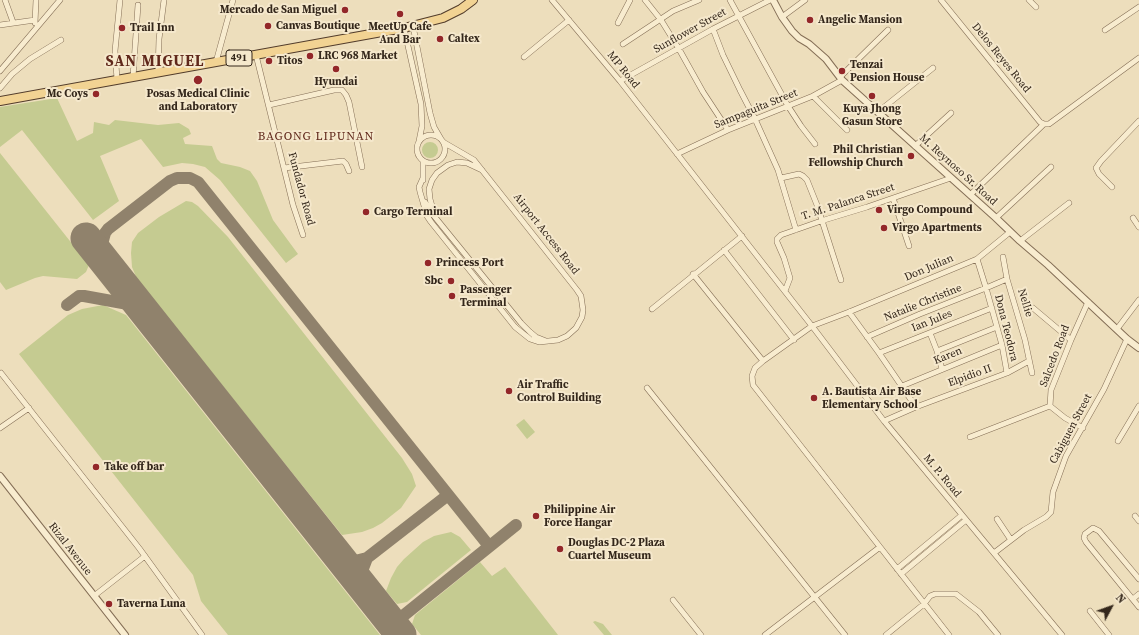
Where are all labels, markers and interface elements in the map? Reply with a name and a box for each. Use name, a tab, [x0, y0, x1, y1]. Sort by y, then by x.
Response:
place label: Mercado de San Miguel	[220, 3, 337, 17]
marker: Mercado de San Miguel	[340, 5, 350, 15]
street label: Sunflower Street	[651, 6, 729, 56]
marker: MeetUp Cafe And Bar	[395, 9, 405, 19]
place label: Angelic Mansion	[818, 13, 902, 27]
marker: Angelic Mansion	[805, 15, 815, 25]
place label: Canvas Boutique	[276, 19, 360, 33]
place label: MeetUp Cafe And Bar	[368, 20, 432, 46]
place label: Trail Inn	[130, 21, 174, 35]
marker: Canvas Boutique	[263, 21, 273, 31]
street label: Delos Reyes Road	[969, 21, 1033, 95]
marker: Trail Inn	[117, 23, 127, 33]
place label: Caltex	[448, 32, 480, 46]
marker: Caltex	[435, 34, 445, 44]
place label: LRC 968 Market	[318, 49, 397, 63]
street label: MP Road	[604, 49, 642, 91]
road number: 491	[226, 50, 252, 66]
marker: LRC 968 Market	[305, 51, 315, 61]
district label: SAN MIGUEL	[105, 53, 205, 71]
place label: Titos	[277, 54, 302, 68]
marker: Titos	[264, 56, 274, 66]
place label: Tenzai Pension House	[850, 58, 925, 84]
marker: Hyundai	[331, 64, 341, 74]
marker: Tenzai Pension House	[837, 66, 847, 76]
marker: Posas Medical Clinic and Laboratory	[192, 74, 204, 86]
place label: Hyundai	[314, 75, 358, 89]
street label: Sampaguita Street	[713, 86, 799, 132]
place label: Mc Coys	[47, 87, 88, 101]
place label: Posas Medical Clinic and Laboratory	[146, 87, 250, 113]
marker: Mc Coys	[91, 89, 101, 99]
marker: Kuya Jhong Gasun Store	[867, 91, 877, 101]
place label: Kuya Jhong Gasun Store	[842, 102, 902, 128]
district label: BAGONG LIPUNAN	[258, 130, 374, 144]
street label: M. Reynoso Sr. Road	[916, 132, 1000, 208]
place label: Phil Christian Fellowship Church	[808, 143, 903, 169]
street label: Fundador Road	[285, 151, 317, 227]
marker: Phil Christian Fellowship Church	[906, 151, 916, 161]
street label: T. M. Palanca Street	[800, 181, 896, 223]
street label: Airport Access Road	[510, 191, 582, 277]
place label: Virgo Compound	[887, 203, 972, 217]
place label: Cargo Terminal	[374, 205, 452, 219]
marker: Virgo Compound	[874, 205, 884, 215]
marker: Cargo Terminal	[361, 207, 371, 217]
place label: Virgo Apartments	[892, 221, 982, 235]
marker: Virgo Apartments	[879, 223, 889, 233]
street label: Don Julian	[902, 252, 956, 284]
place label: Princess Port	[436, 256, 504, 270]
marker: Princess Port	[423, 258, 433, 268]
place label: Sbc	[425, 274, 443, 288]
marker: Sbc	[446, 276, 456, 286]
street label: Natalie Christine	[882, 281, 964, 325]
place label: Passenger Terminal	[460, 283, 512, 309]
street label: Nellie	[1014, 287, 1036, 319]
marker: Passenger Terminal	[447, 291, 457, 301]
street label: Dona Teodora	[991, 293, 1021, 363]
street label: Ian Jules	[910, 307, 954, 335]
street label: Salcedo Road	[1037, 323, 1073, 389]
street label: Karen	[932, 344, 964, 368]
street label: Elpidio II	[946, 362, 994, 390]
place label: Air Traffic Control Building	[517, 378, 601, 404]
place label: A. Bautista Air Base Elementary School	[822, 385, 921, 411]
marker: Air Traffic Control Building	[504, 386, 514, 396]
street label: Cabiguen Street	[1047, 392, 1095, 466]
marker: A. Bautista Air Base Elementary School	[809, 393, 819, 403]
street label: M. P. Road	[920, 452, 964, 500]
place label: Take off bar	[104, 460, 164, 474]
marker: Take off bar	[91, 462, 101, 472]
place label: Philippine Air Force Hangar	[544, 503, 615, 529]
marker: Philippine Air Force Hangar	[531, 511, 541, 521]
street label: Rizal Avenue	[45, 520, 95, 578]
place label: Douglas DC-2 Plaza Cuartel Museum	[568, 536, 665, 562]
marker: Douglas DC-2 Plaza Cuartel Museum	[555, 544, 565, 554]
north arrow	[1091, 587, 1131, 627]
text: N	[1112, 591, 1129, 607]
place label: Taverna Luna	[117, 597, 186, 611]
marker: Taverna Luna	[104, 599, 114, 609]

